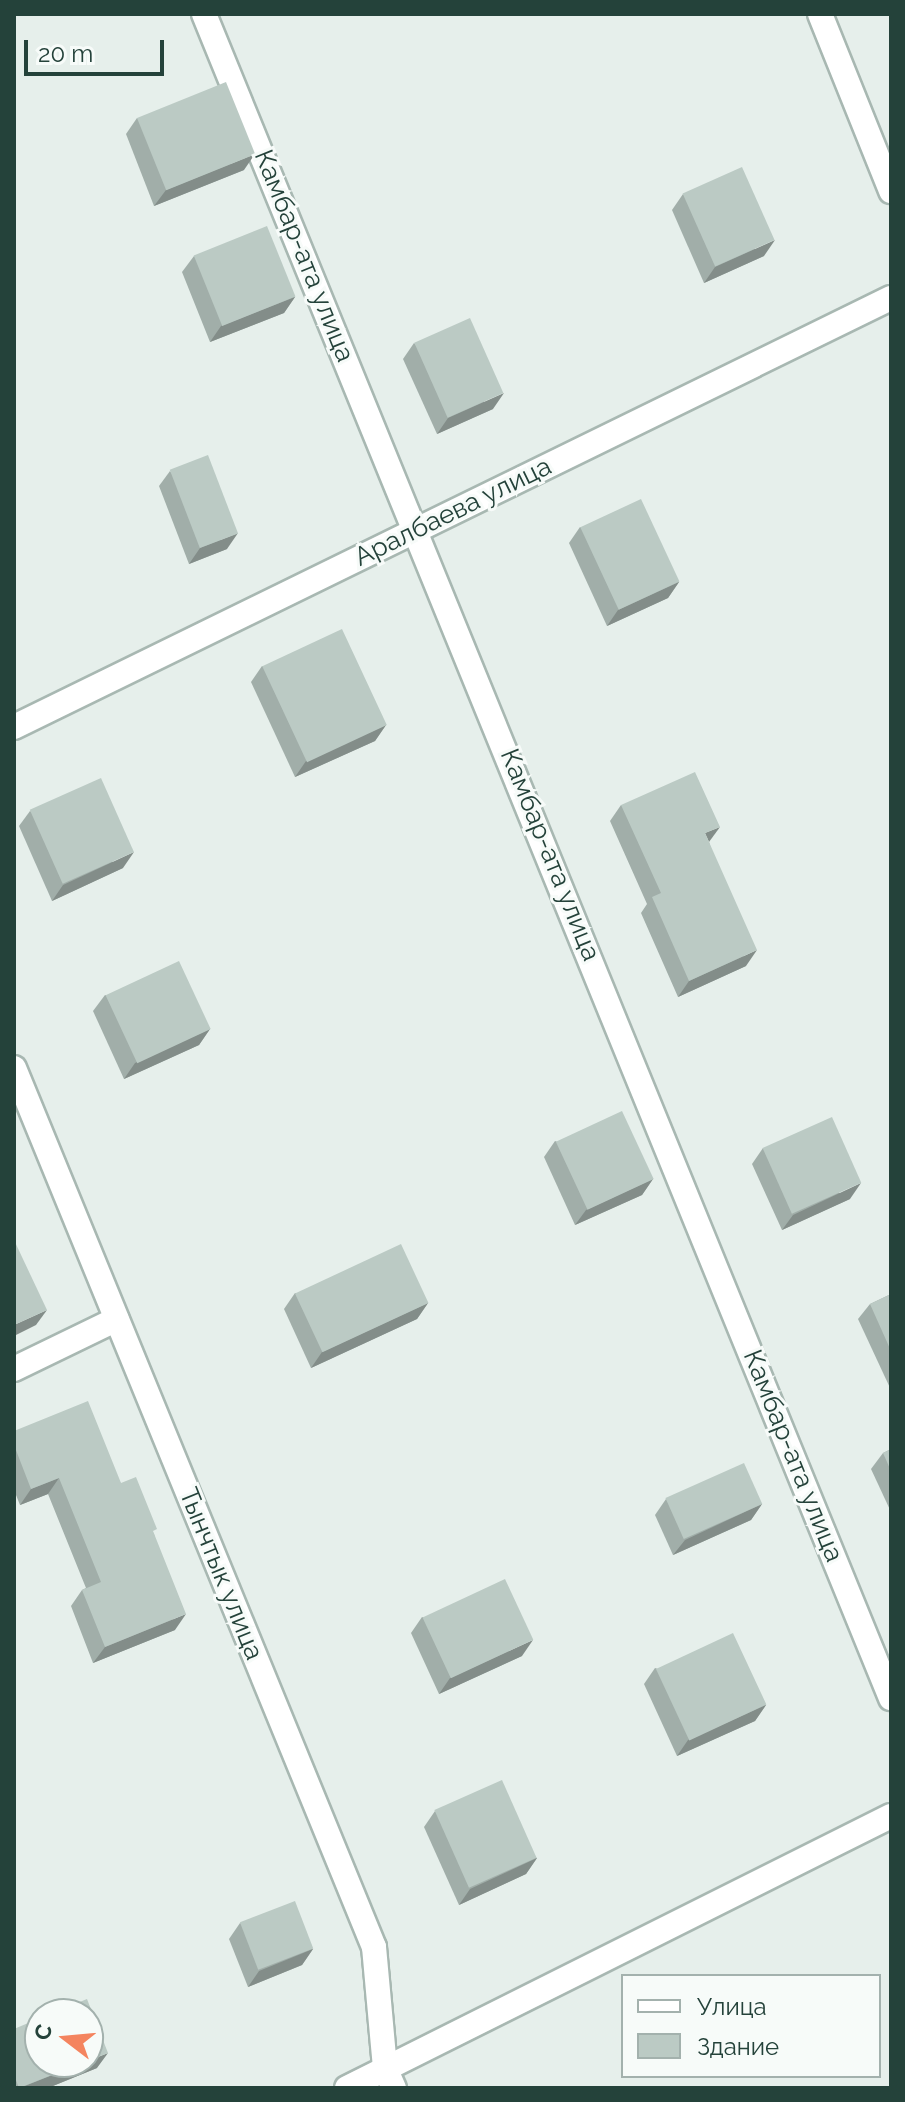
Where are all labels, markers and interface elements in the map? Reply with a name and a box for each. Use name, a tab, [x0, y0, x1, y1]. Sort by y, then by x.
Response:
scale bar	[28, 24, 168, 74]
text: 20 m	[38, 39, 93, 68]
street label: Камбар-ата улица	[247, 145, 361, 367]
street label: Аралбаева улица	[349, 451, 557, 573]
street label: Камбар-ата улица	[493, 744, 607, 966]
street label: Камбар-ата улица	[736, 1345, 850, 1567]
street label: Тынчтык улица	[172, 1483, 270, 1665]
legend	[621, 1974, 881, 2078]
text: Улица	[697, 1992, 767, 2021]
north arrow	[24, 1998, 104, 2078]
text: С	[28, 2021, 57, 2043]
text: Здание	[697, 2032, 779, 2061]

